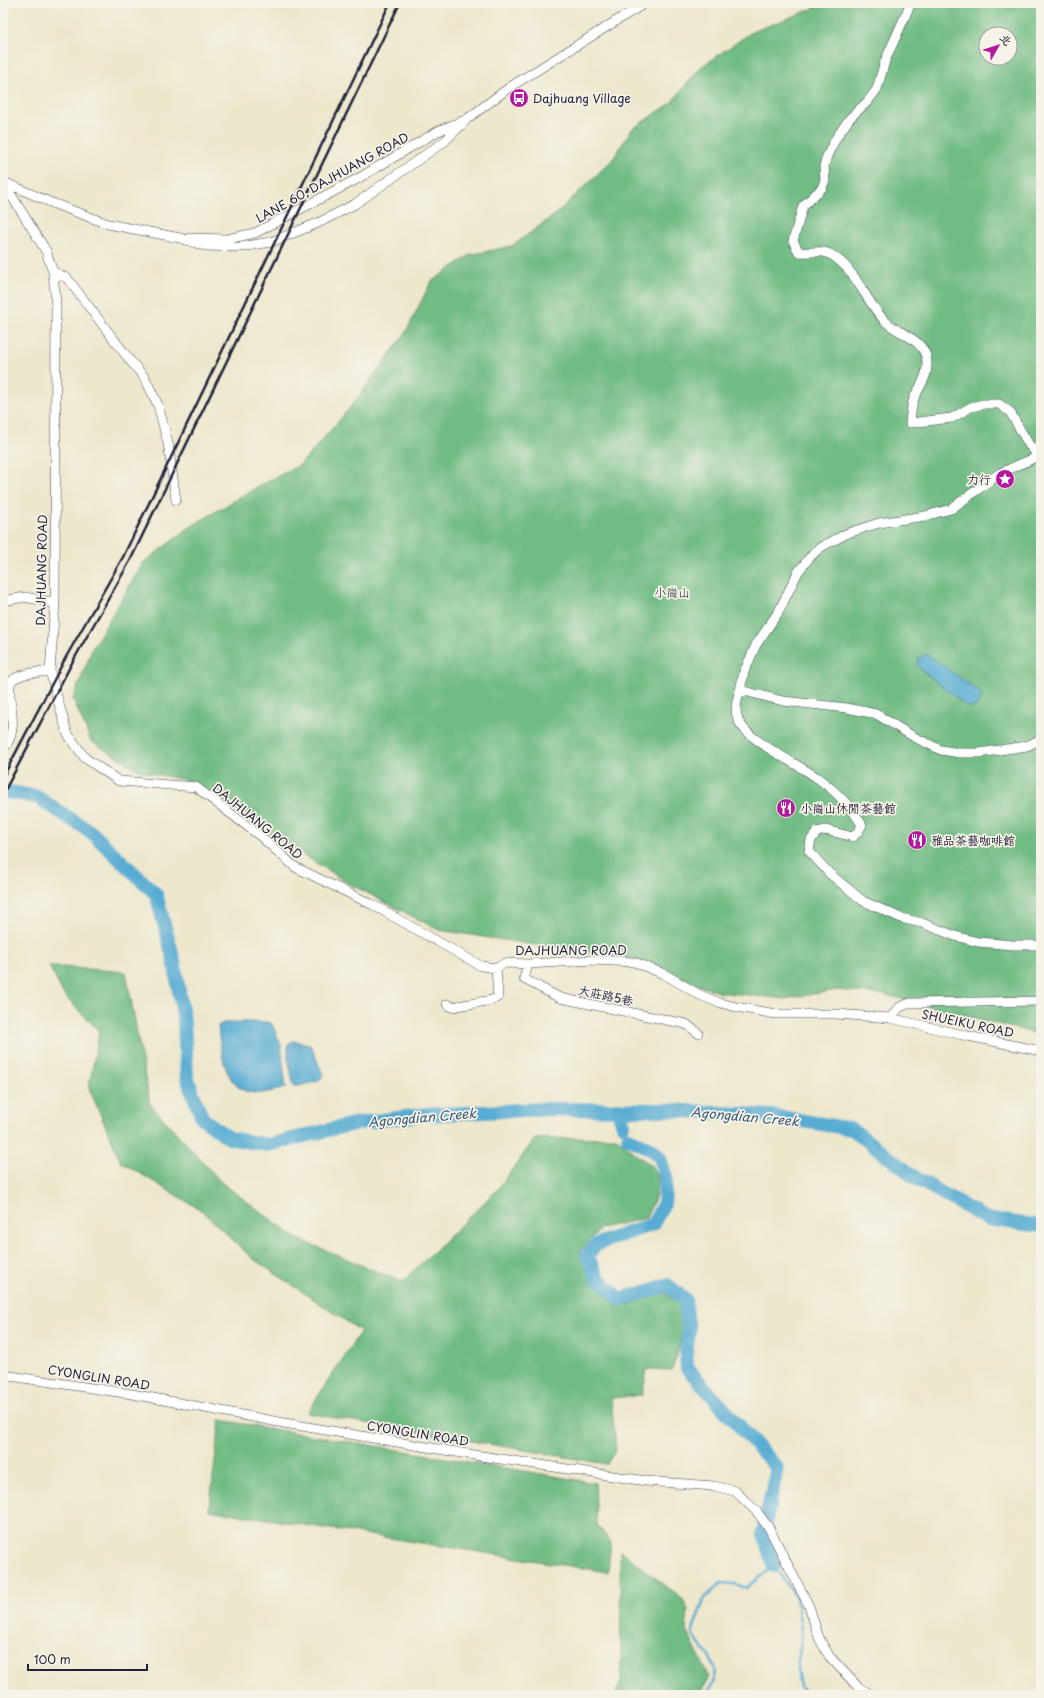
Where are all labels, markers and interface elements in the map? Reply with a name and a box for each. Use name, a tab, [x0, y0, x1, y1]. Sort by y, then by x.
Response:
north arrow	[978, 26, 1018, 66]
text: 北	[996, 30, 1016, 49]
bus stop icon: Dajhuang Village	[508, 87, 530, 109]
place label: Dajhuang Village	[533, 89, 631, 107]
street label: LANE 60, DAJHUANG ROAD	[252, 127, 412, 227]
place icon: 力行	[994, 468, 1016, 490]
place label: 力行	[967, 470, 991, 488]
street label: DAJHUANG ROAD	[31, 514, 51, 626]
park label: 小崗山	[654, 583, 690, 601]
street label: DAJHUANG ROAD	[209, 779, 307, 863]
restaurant icon: 小崗山休閒茶藝館	[775, 797, 797, 819]
place label: 小崗山休閒茶藝館	[800, 799, 896, 817]
restaurant icon: 雅品茶藝咖啡館	[906, 829, 928, 851]
place label: 雅品茶藝咖啡館	[931, 831, 1015, 849]
street label: DAJHUANG ROAD	[515, 941, 627, 959]
street label: 大莊路5巷	[577, 980, 635, 1010]
street label: SHUEIKU ROAD	[920, 1004, 1016, 1042]
water label: Agongdian Creek	[690, 1102, 801, 1130]
water label: Agongdian Creek	[367, 1103, 478, 1131]
street label: CYONGLIN ROAD	[47, 1360, 151, 1394]
street label: CYONGLIN ROAD	[366, 1416, 470, 1450]
scale bar	[28, 1646, 147, 1672]
text: 100 m	[34, 1650, 71, 1668]

